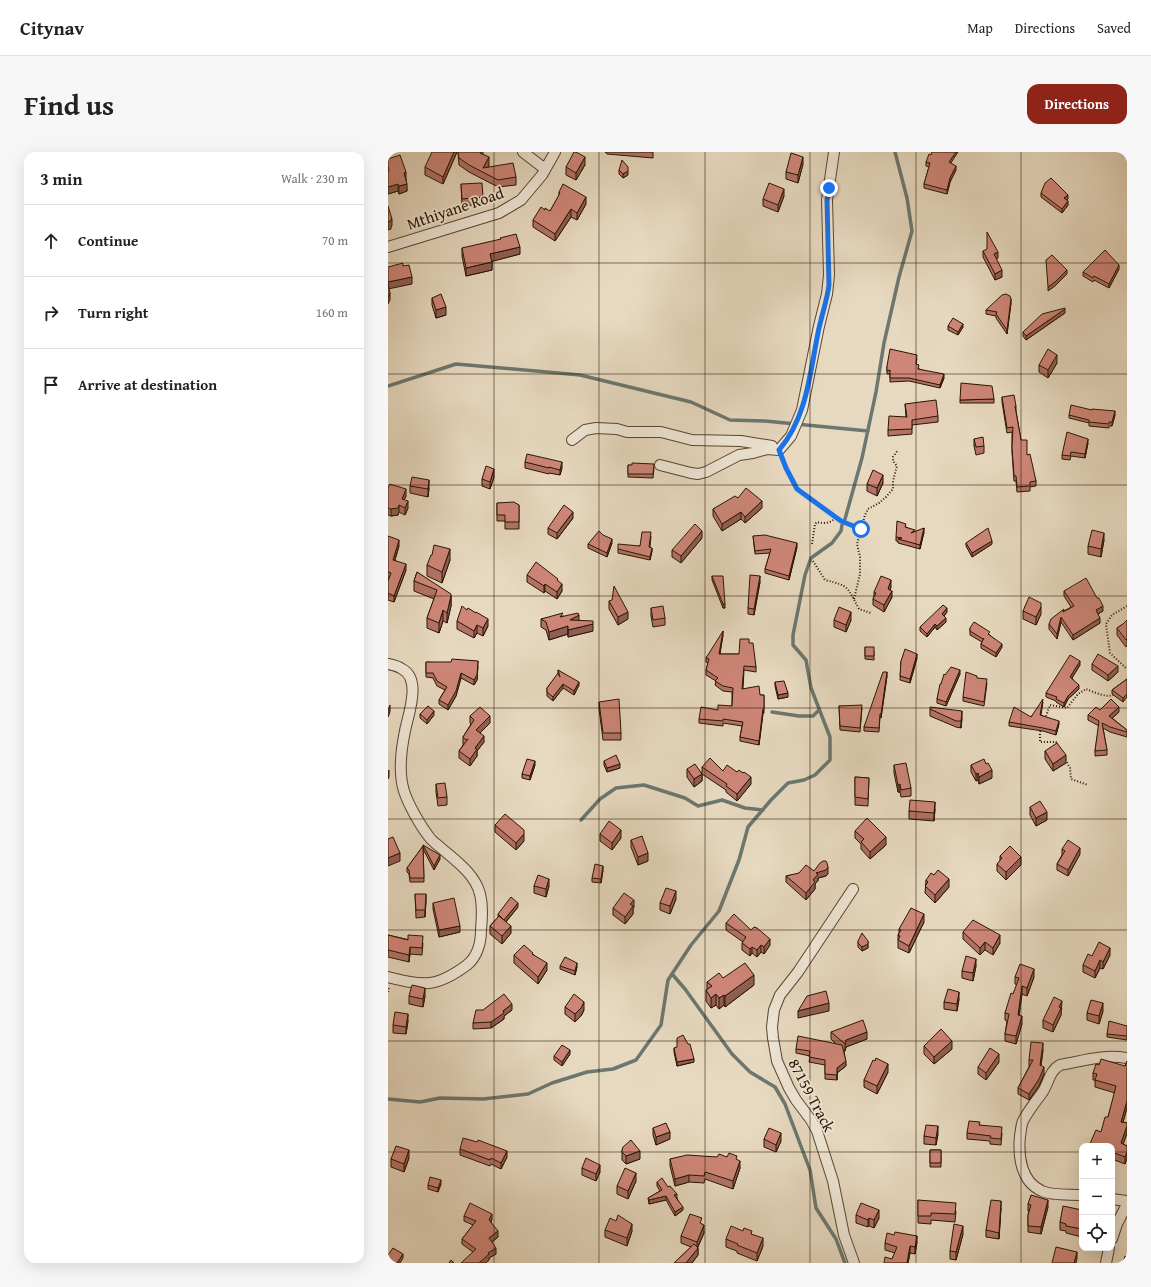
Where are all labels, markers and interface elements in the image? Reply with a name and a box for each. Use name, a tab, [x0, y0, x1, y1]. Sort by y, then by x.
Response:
text: Citynav	[20, 14, 84, 42]
text: Map	[967, 18, 993, 38]
text: Directions	[1015, 18, 1075, 38]
text: Saved	[1097, 18, 1131, 38]
text: Find us	[24, 84, 114, 125]
button: Directions	[1027, 84, 1127, 124]
text: 3 min	[40, 166, 82, 191]
text: Walk · 230 m	[281, 169, 348, 188]
route end	[820, 179, 838, 197]
street label: Mthiyane Road	[403, 180, 507, 236]
icon: ahead	[40, 230, 62, 252]
text: Continue	[78, 230, 139, 251]
text: 70 m	[322, 231, 348, 250]
icon: right	[40, 302, 62, 324]
text: Turn right	[78, 302, 149, 323]
text: 160 m	[316, 303, 348, 322]
icon: arrive	[40, 374, 62, 396]
text: Arrive at destination	[78, 374, 217, 395]
route start	[852, 520, 870, 538]
street label: 87159 Track	[783, 1054, 842, 1137]
map controls	[1079, 1143, 1115, 1251]
button: +	[1079, 1143, 1115, 1179]
button: −	[1079, 1179, 1115, 1215]
button: locate	[1079, 1215, 1115, 1251]

